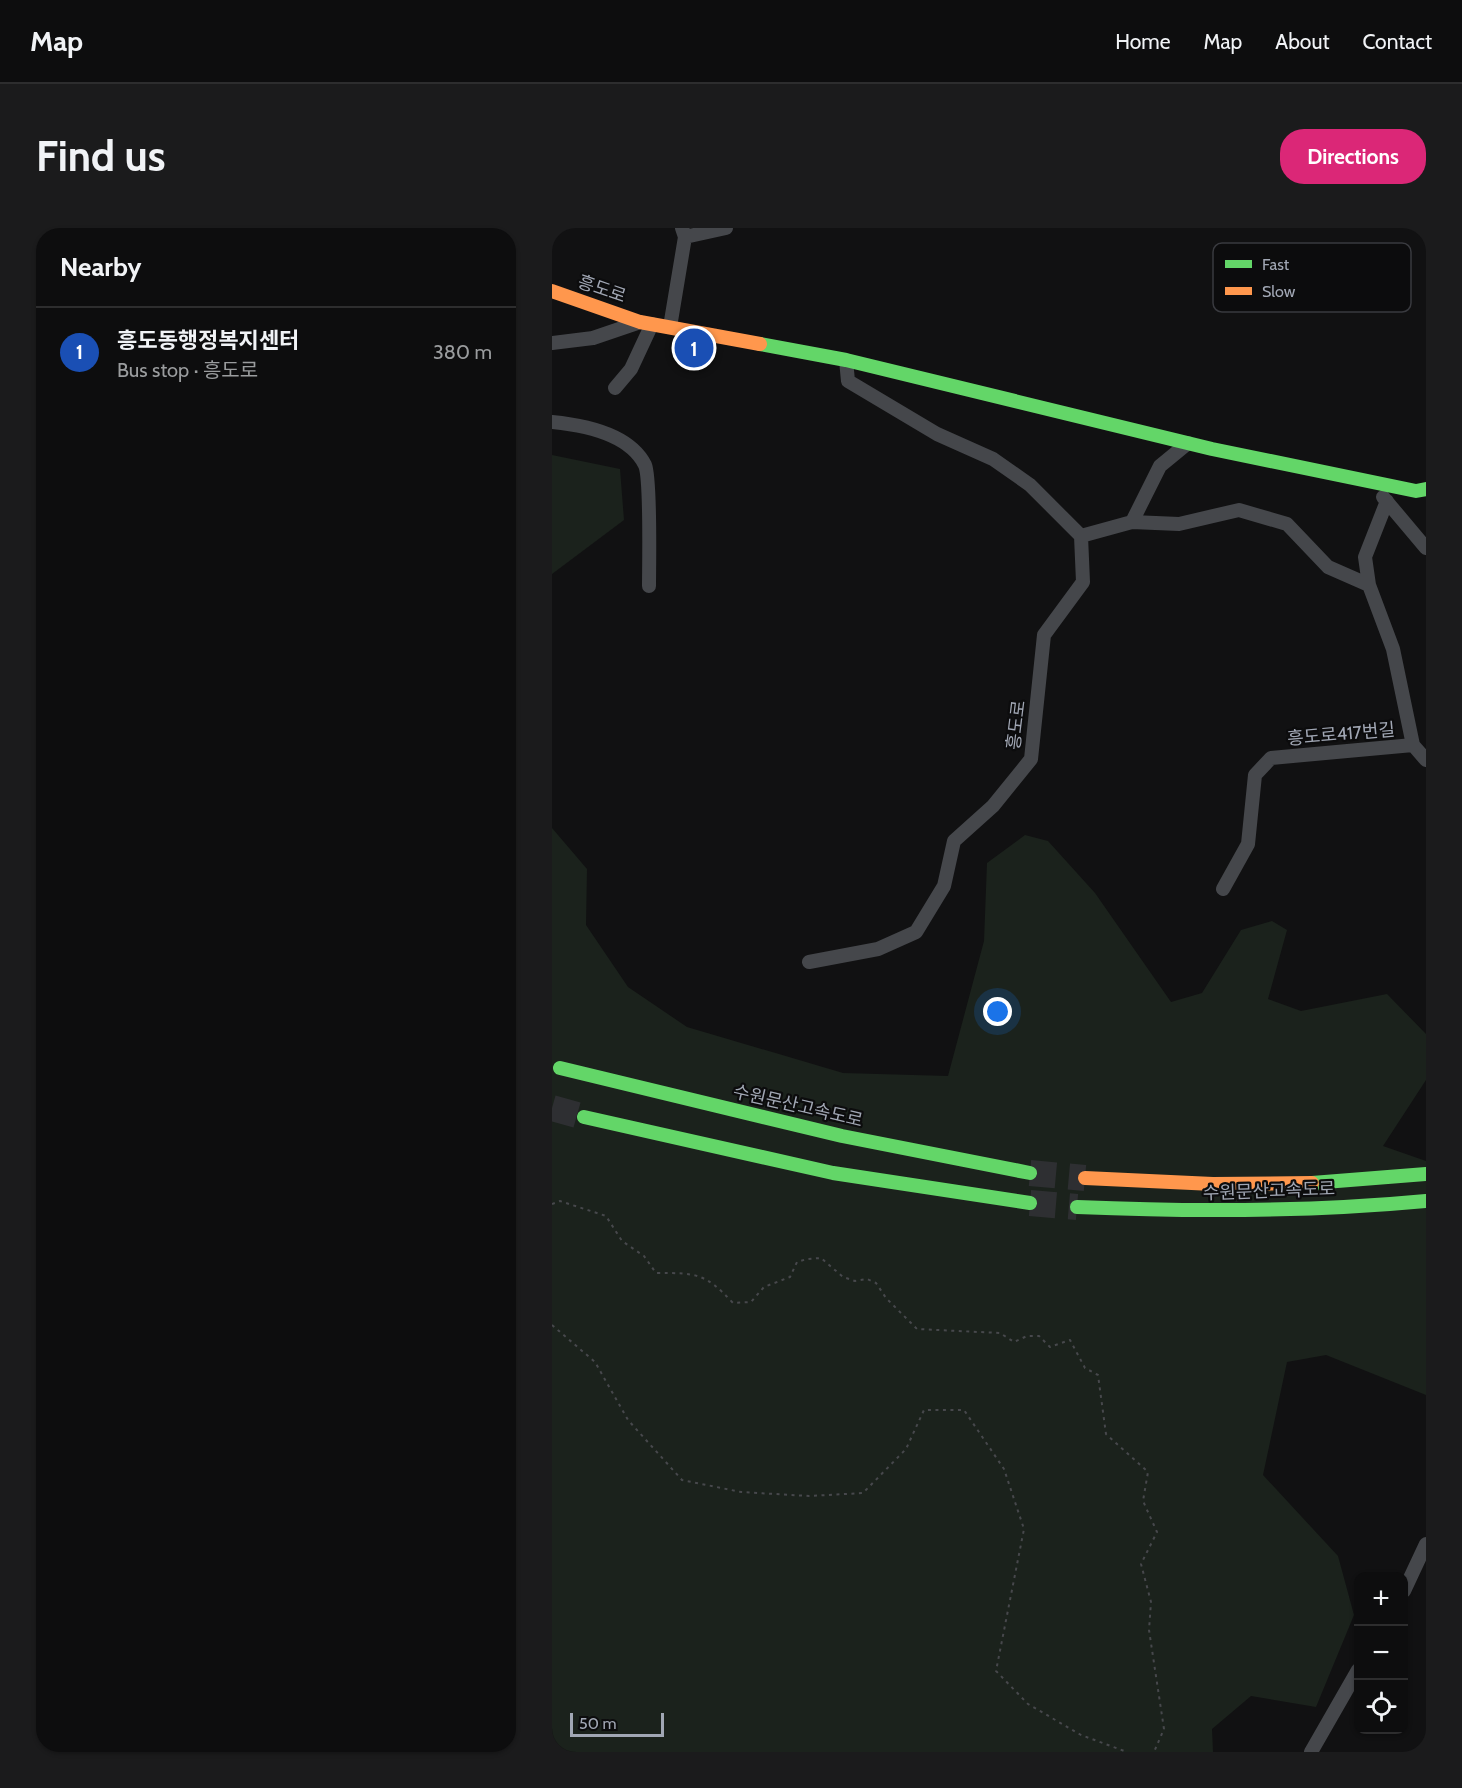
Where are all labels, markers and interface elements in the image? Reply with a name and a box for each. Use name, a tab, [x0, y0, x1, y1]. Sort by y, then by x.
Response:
text: Map	[30, 24, 83, 58]
text: Home	[1115, 29, 1171, 54]
text: Map	[1204, 29, 1242, 54]
text: About	[1275, 29, 1329, 54]
text: Contact	[1362, 29, 1432, 54]
button: Directions	[1280, 129, 1426, 184]
text: Find us	[36, 130, 165, 182]
legend	[1213, 243, 1411, 312]
text: Nearby	[60, 251, 141, 283]
text: Fast	[1262, 255, 1290, 274]
street label: 흥도로	[575, 271, 629, 307]
text: Slow	[1262, 282, 1296, 301]
pin: 1	[674, 326, 714, 370]
text: 흥도동행정복지센터	[117, 327, 299, 354]
text: 1	[76, 340, 83, 364]
text: 380 m	[433, 340, 492, 364]
text: Bus stop · 흥도로	[117, 358, 258, 382]
street label: 흥도로	[1002, 699, 1030, 751]
street label: 흥도로417번길	[1286, 718, 1396, 750]
your location	[983, 997, 1012, 1026]
street label: 수원문산고속도로	[731, 1080, 865, 1132]
street label: 수원문산고속도로	[1202, 1178, 1336, 1204]
map controls	[1354, 1572, 1408, 1734]
button: +	[1354, 1572, 1408, 1626]
button: −	[1354, 1626, 1408, 1680]
button: locate	[1354, 1680, 1408, 1734]
scale bar	[570, 1710, 664, 1738]
text: 50 m	[579, 1714, 616, 1733]

